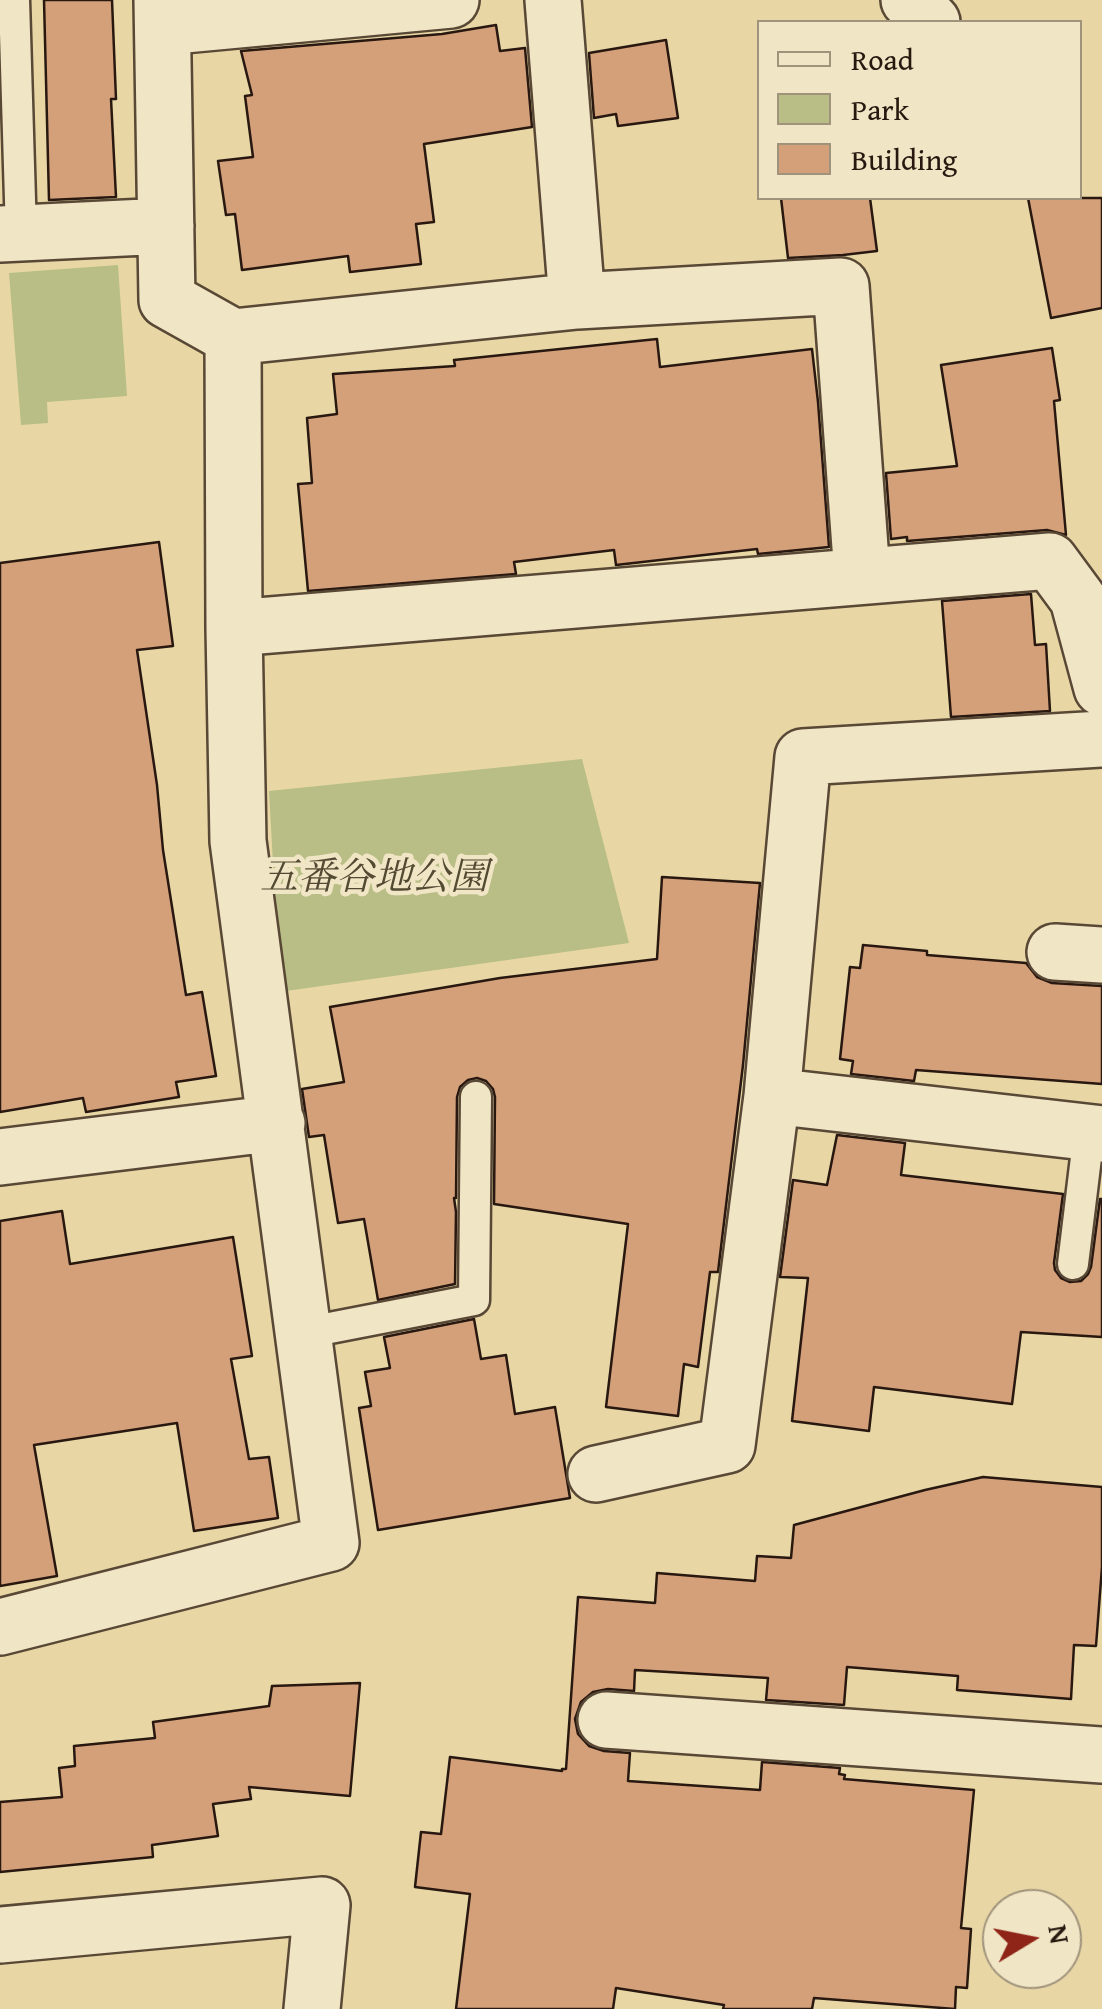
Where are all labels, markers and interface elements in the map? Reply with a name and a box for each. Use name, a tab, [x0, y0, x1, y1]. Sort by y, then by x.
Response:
legend	[757, 20, 1082, 200]
text: Road	[851, 37, 914, 81]
text: Park	[851, 87, 909, 131]
text: Building	[851, 137, 957, 181]
park label: 五番谷地公園	[260, 856, 488, 902]
north arrow	[982, 1889, 1082, 1989]
text: N	[1038, 1921, 1082, 1947]

